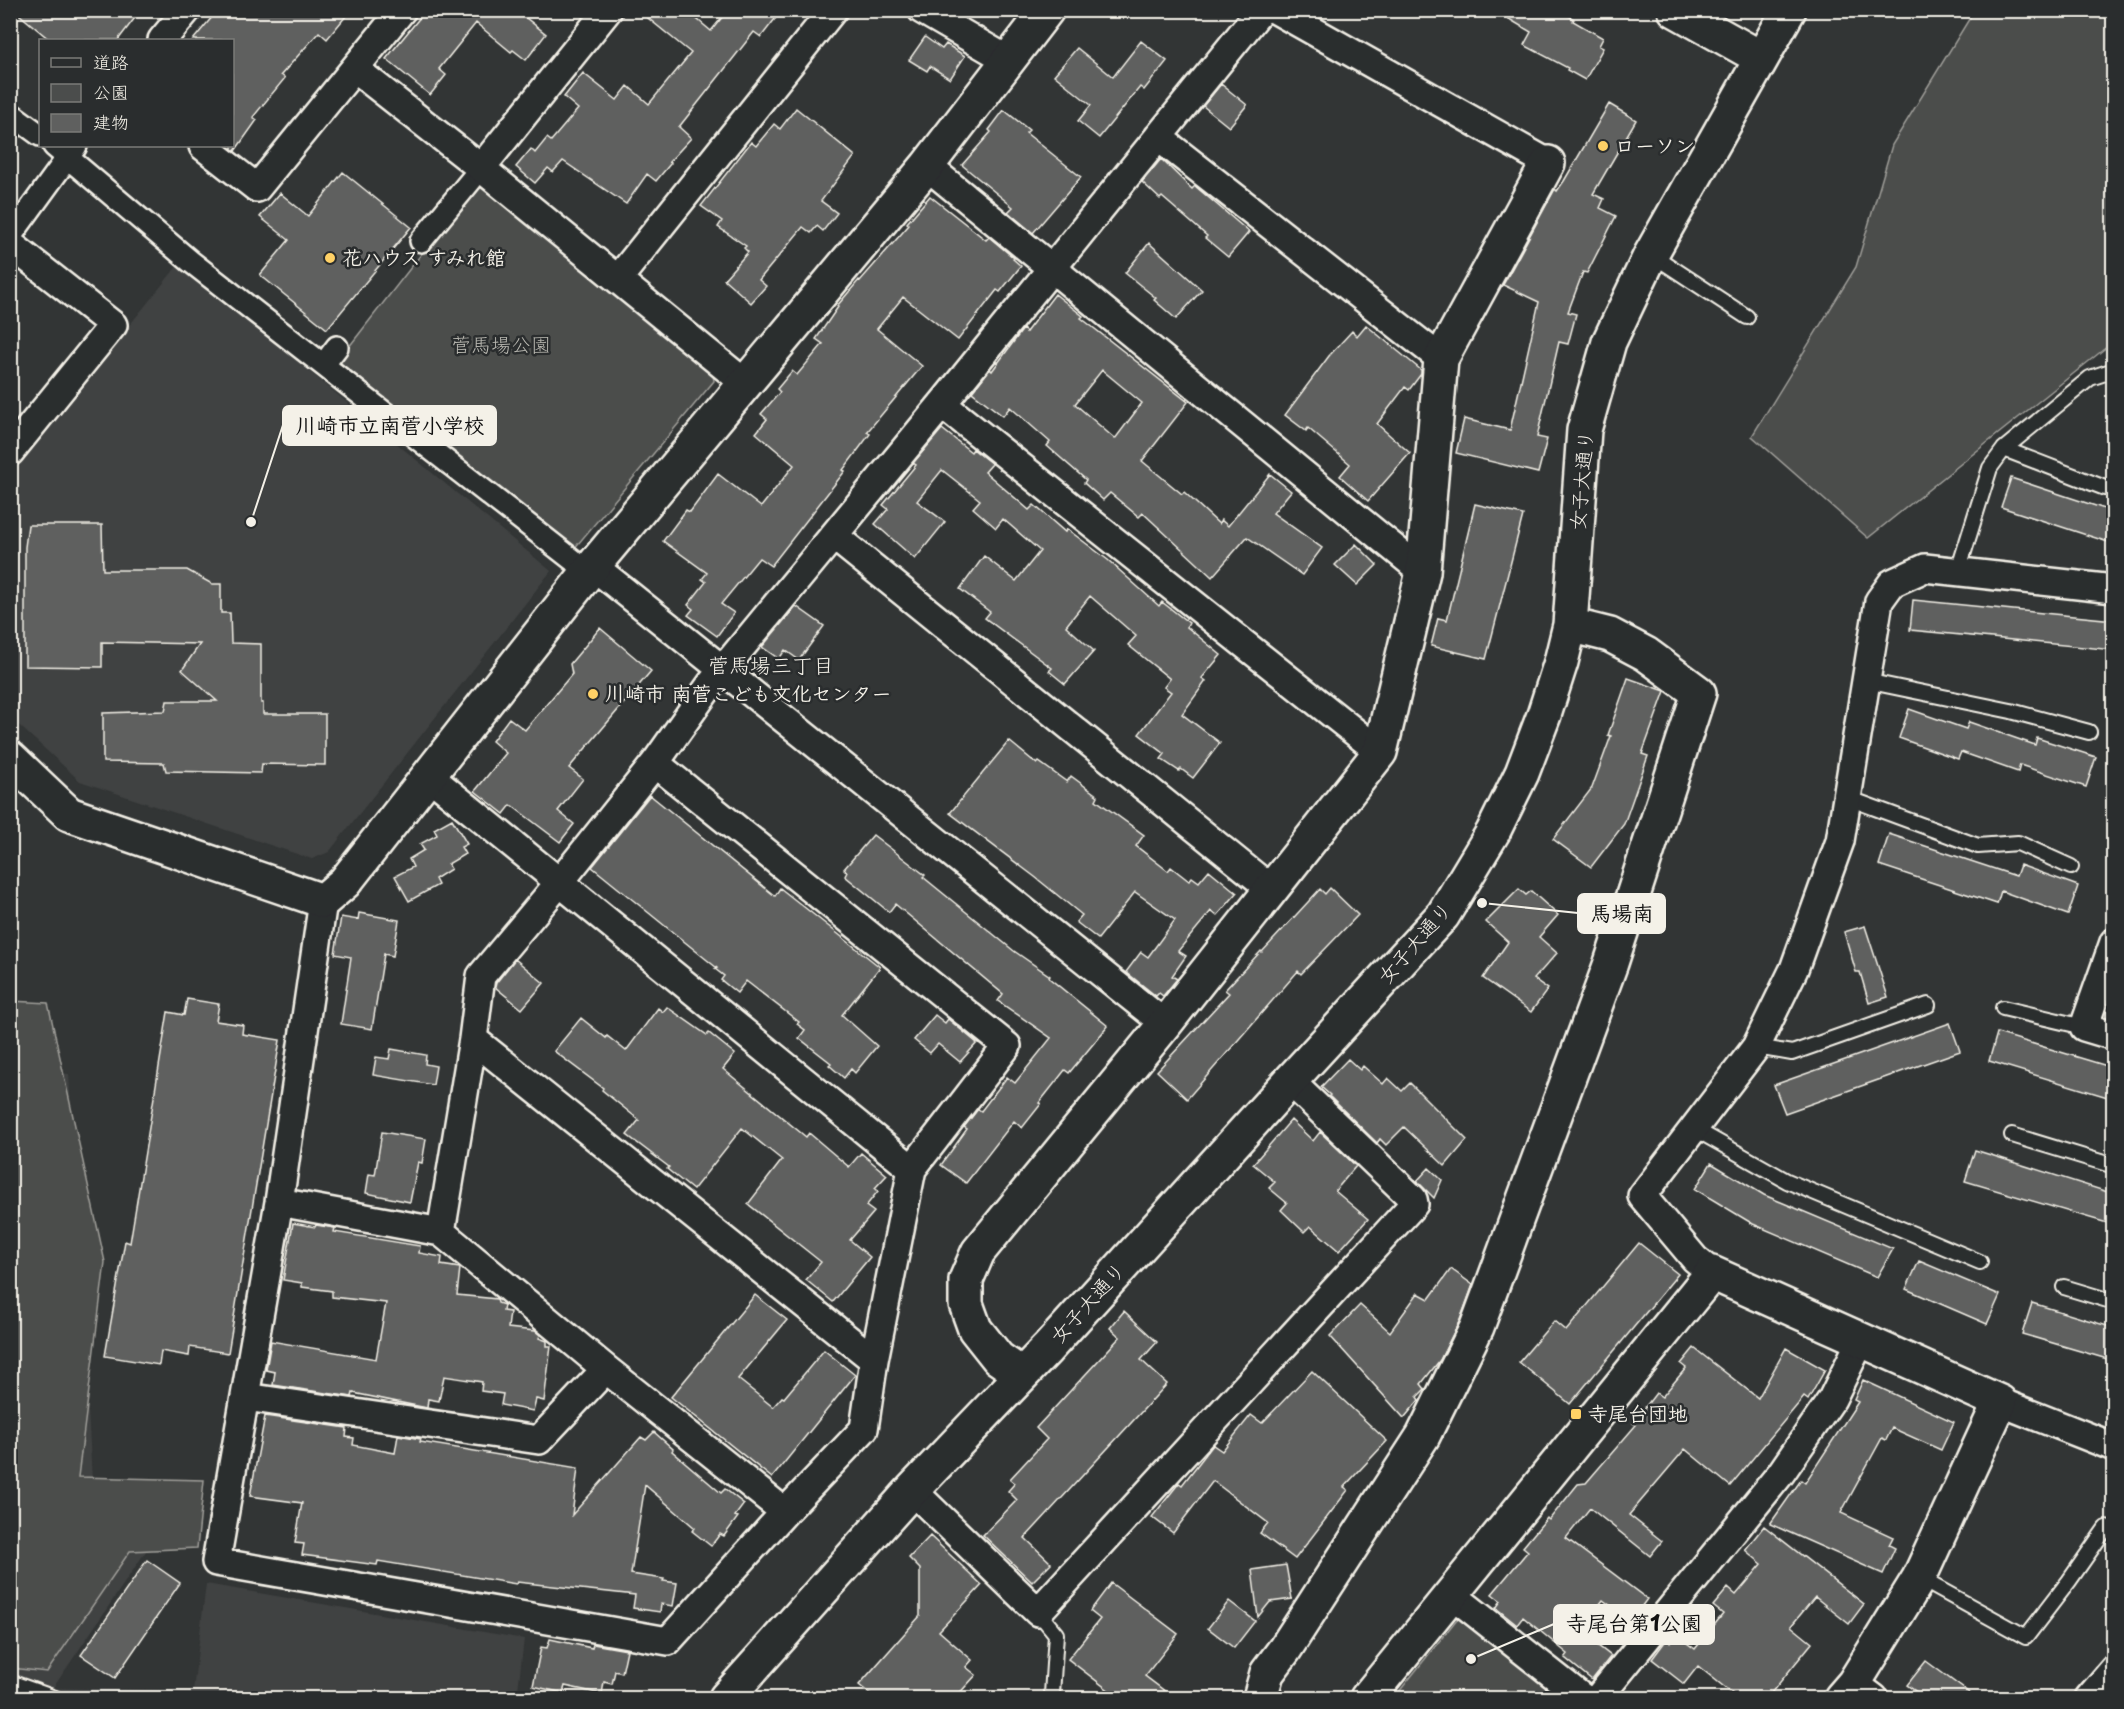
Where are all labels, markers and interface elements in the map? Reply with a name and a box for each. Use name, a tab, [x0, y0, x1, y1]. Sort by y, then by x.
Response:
legend	[39, 39, 234, 147]
text: 道路	[93, 48, 129, 75]
text: 公園	[93, 78, 129, 105]
text: 建物	[93, 108, 129, 135]
place label: ローソン	[1615, 130, 1695, 160]
marker: ローソン	[1596, 139, 1610, 153]
place label: 花ハウス すみれ館	[342, 242, 506, 272]
marker: 花ハウス すみれ館	[323, 251, 337, 265]
park label: 菅馬場公園	[451, 329, 551, 359]
callout: 川崎市立南菅小学校	[283, 406, 496, 445]
text: 川崎市立南菅小学校	[296, 408, 485, 440]
street label: 女子大通り	[1562, 429, 1600, 531]
district label: 菅馬場三丁目	[708, 648, 834, 680]
place label: 川崎市 南菅こども文化センター	[605, 678, 891, 708]
marker: 川崎市 南菅こども文化センター	[586, 687, 600, 701]
callout: 馬場南	[1578, 894, 1665, 933]
street label: 女子大通り	[1370, 895, 1458, 990]
text: 馬場南	[1591, 896, 1654, 928]
street label: 女子大通り	[1043, 1255, 1132, 1350]
place label: 寺尾台団地	[1588, 1398, 1688, 1428]
marker: 寺尾台団地	[1569, 1407, 1583, 1421]
callout: 寺尾台第1公園	[1554, 1605, 1714, 1644]
text: 寺尾台第1公園	[1566, 1606, 1702, 1638]

